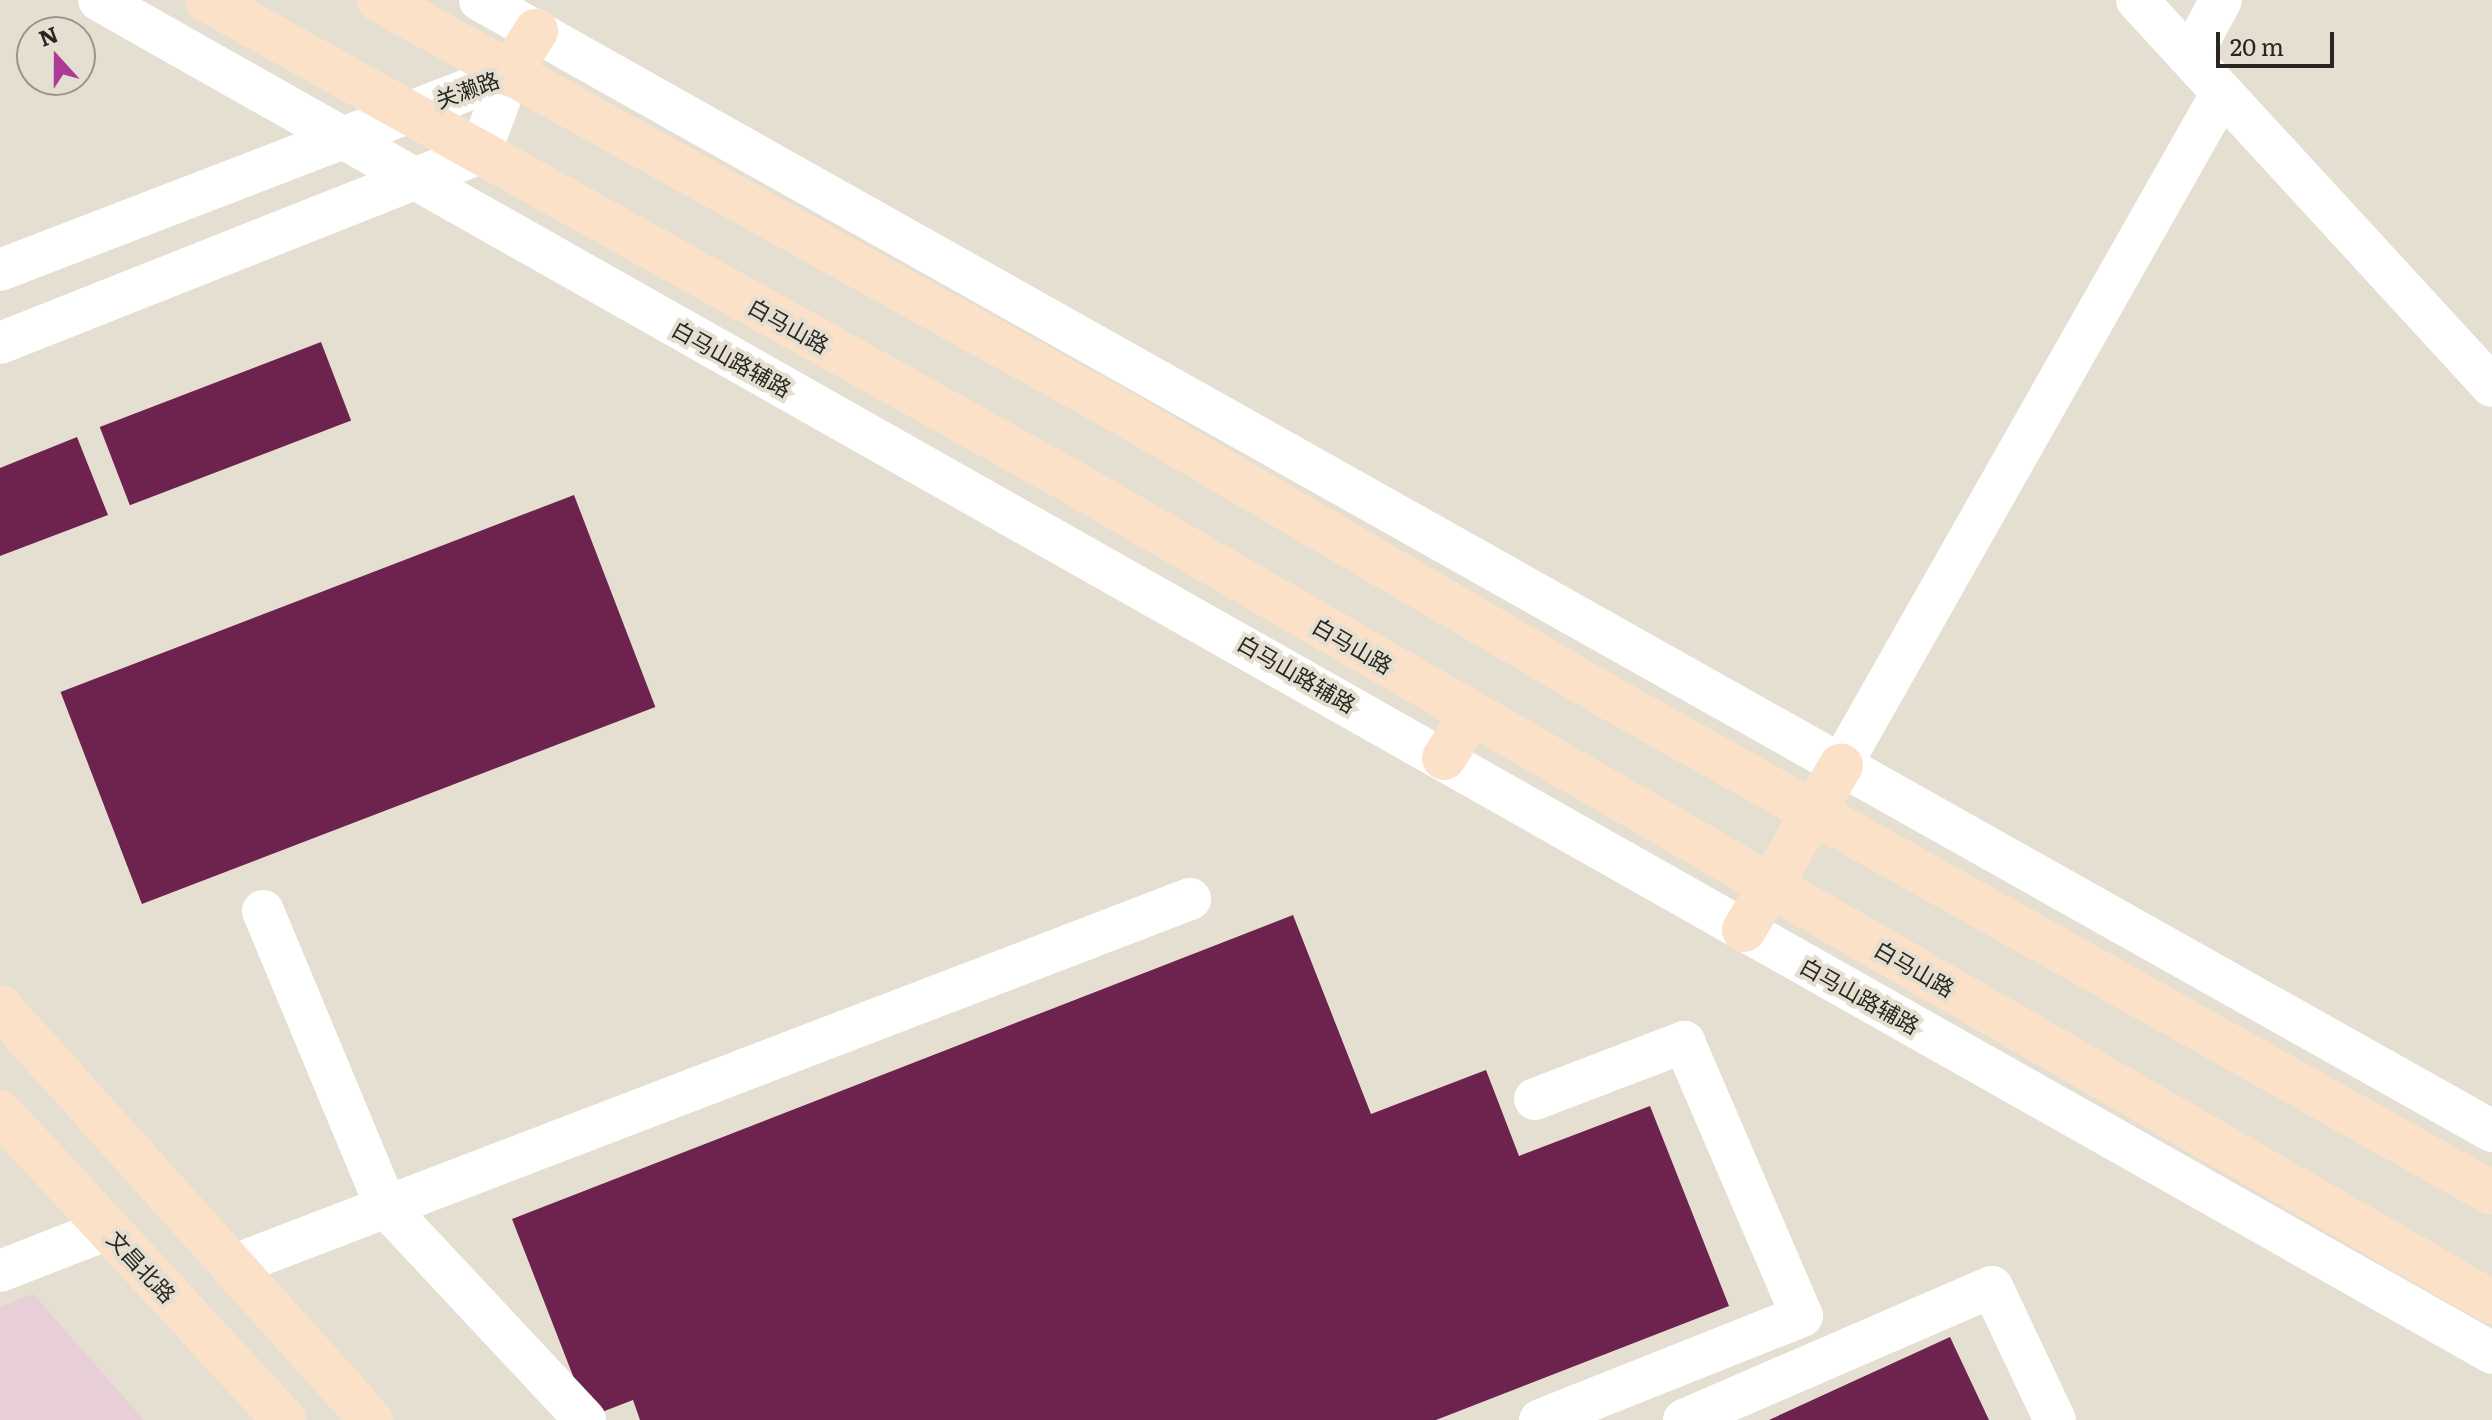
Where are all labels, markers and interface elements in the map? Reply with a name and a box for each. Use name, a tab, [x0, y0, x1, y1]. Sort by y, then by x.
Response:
north arrow	[16, 16, 96, 96]
text: N	[33, 16, 62, 54]
scale bar	[2220, 16, 2338, 66]
text: 20 m	[2230, 28, 2284, 63]
street label: 关濑路	[431, 65, 503, 113]
street label: 白马山路	[744, 292, 834, 358]
street label: 白马山路辅路	[668, 314, 796, 402]
street label: 白马山路	[1308, 612, 1398, 678]
street label: 白马山路辅路	[1233, 629, 1361, 717]
street label: 白马山路	[1870, 935, 1960, 1001]
street label: 白马山路辅路	[1796, 951, 1924, 1039]
street label: 文昌北路	[102, 1225, 182, 1307]

